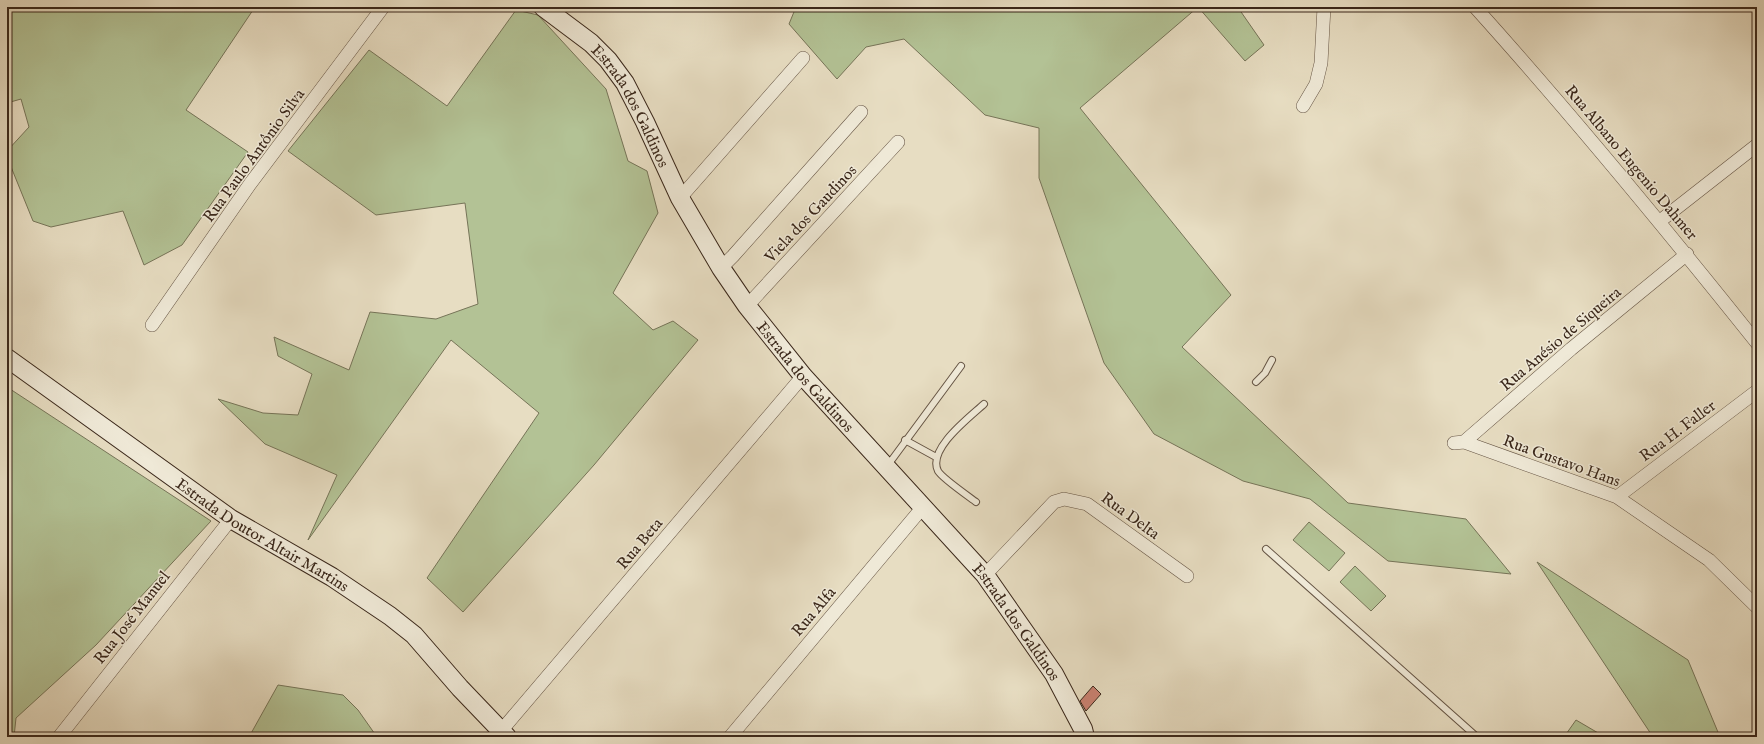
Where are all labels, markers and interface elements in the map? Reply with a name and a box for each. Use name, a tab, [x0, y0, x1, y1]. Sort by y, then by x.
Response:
street label: Estrada dos Galdinos	[586, 41, 673, 171]
street label: Rua Albano Eugenio Dahmer	[1560, 82, 1701, 245]
street label: Rua Paulo Antônio Silva	[199, 85, 310, 227]
street label: Viela dos Gaudinos	[760, 161, 862, 268]
street label: Rua Anésio de Siqueira	[1497, 283, 1626, 396]
street label: Estrada dos Galdinos	[751, 318, 858, 437]
street label: Rua H. Faller	[1636, 396, 1720, 467]
street label: Rua Gustavo Hans	[1500, 431, 1623, 493]
street label: Estrada Doutor Altair Martins	[171, 475, 352, 598]
street label: Rua Delta	[1097, 489, 1163, 545]
street label: Rua Beta	[613, 514, 668, 574]
street label: Estrada dos Galdinos	[967, 560, 1064, 685]
street label: Rua José Manuel	[90, 567, 175, 669]
street label: Rua Alfa	[788, 583, 841, 641]

